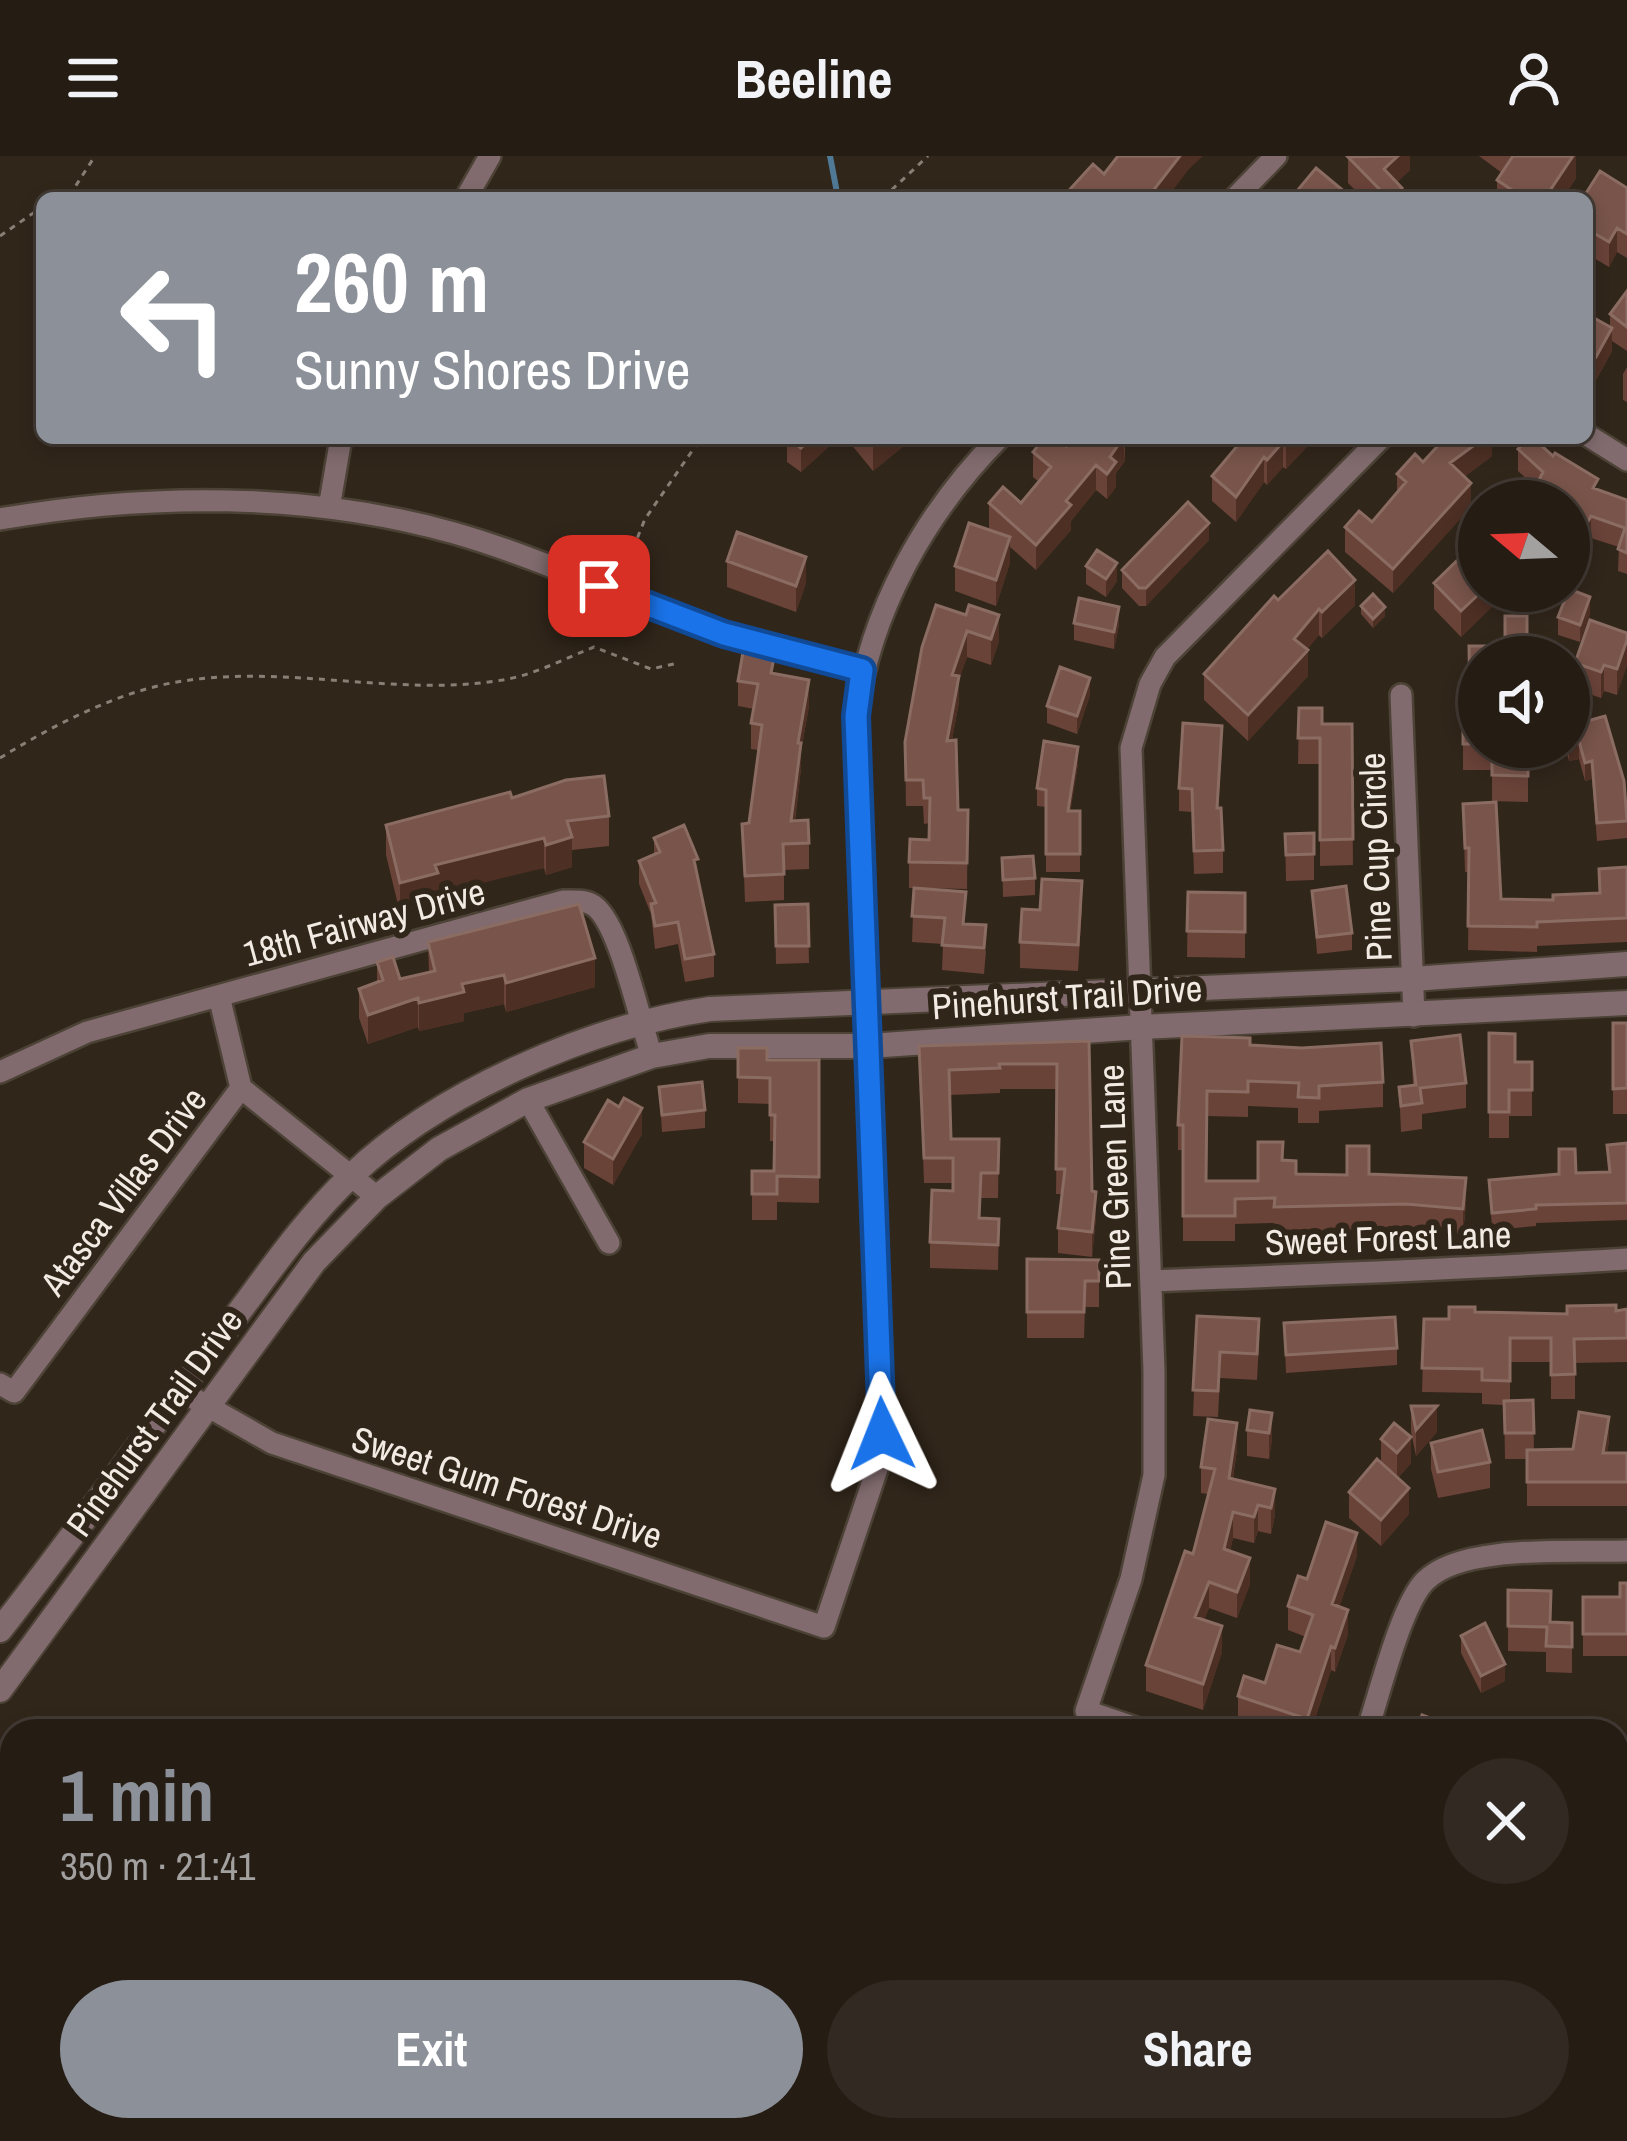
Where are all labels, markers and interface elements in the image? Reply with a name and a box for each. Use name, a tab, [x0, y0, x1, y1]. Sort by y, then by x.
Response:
text: Beeline	[735, 42, 892, 115]
icon: menu	[60, 45, 126, 111]
icon: person	[1501, 45, 1567, 111]
text: 260 m	[294, 225, 489, 338]
icon: left	[96, 240, 252, 396]
text: Sunny Shores Drive	[294, 333, 690, 406]
north arrow	[1458, 480, 1590, 612]
map controls	[1458, 480, 1590, 768]
pin	[548, 535, 650, 637]
icon: arrive	[566, 553, 632, 619]
button: sound	[1458, 636, 1590, 768]
street label: Pine Cup Circle	[1347, 752, 1403, 962]
street label: 18th Fairway Drive	[238, 867, 490, 977]
street label: Pinehurst Trail Drive	[930, 964, 1204, 1030]
street label: Pine Green Lane	[1086, 1064, 1142, 1290]
street label: Atasca Villas Drive	[28, 1077, 217, 1306]
street label: Sweet Forest Lane	[1264, 1210, 1512, 1266]
street label: Pinehurst Trail Drive	[55, 1298, 253, 1546]
position arrow	[819, 1371, 945, 1497]
street label: Sweet Gum Forest Drive	[346, 1414, 668, 1560]
text: 1 min	[60, 1746, 214, 1843]
button: close	[1443, 1758, 1569, 1884]
text: 350 m · 21:41	[60, 1840, 256, 1892]
button: Exit	[60, 1980, 803, 2118]
button: Share	[827, 1980, 1569, 2118]

